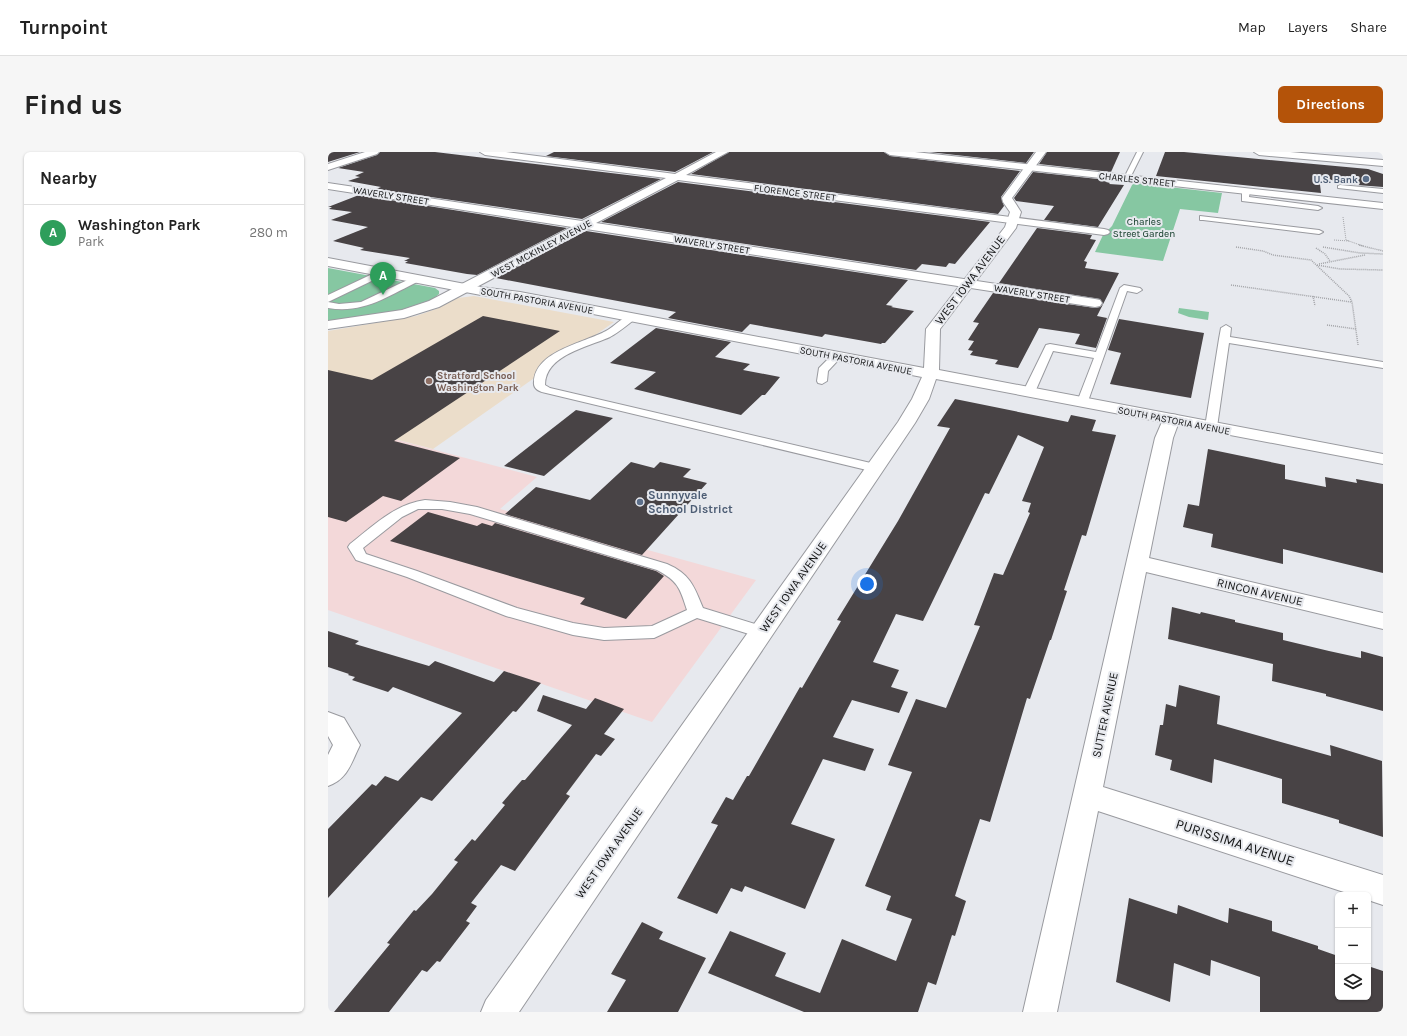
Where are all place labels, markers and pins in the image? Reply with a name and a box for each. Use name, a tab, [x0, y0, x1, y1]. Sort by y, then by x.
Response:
place label: U.S. Bank	[1313, 174, 1358, 186]
marker: U.S. Bank	[1361, 174, 1371, 184]
pin: A	[370, 262, 396, 295]
place label: Stratford School Washington Park	[437, 370, 519, 394]
marker: Stratford School Washington Park	[424, 376, 434, 386]
place label: Sunnyvale School District	[648, 488, 733, 516]
marker: Sunnyvale School District	[635, 497, 645, 507]

